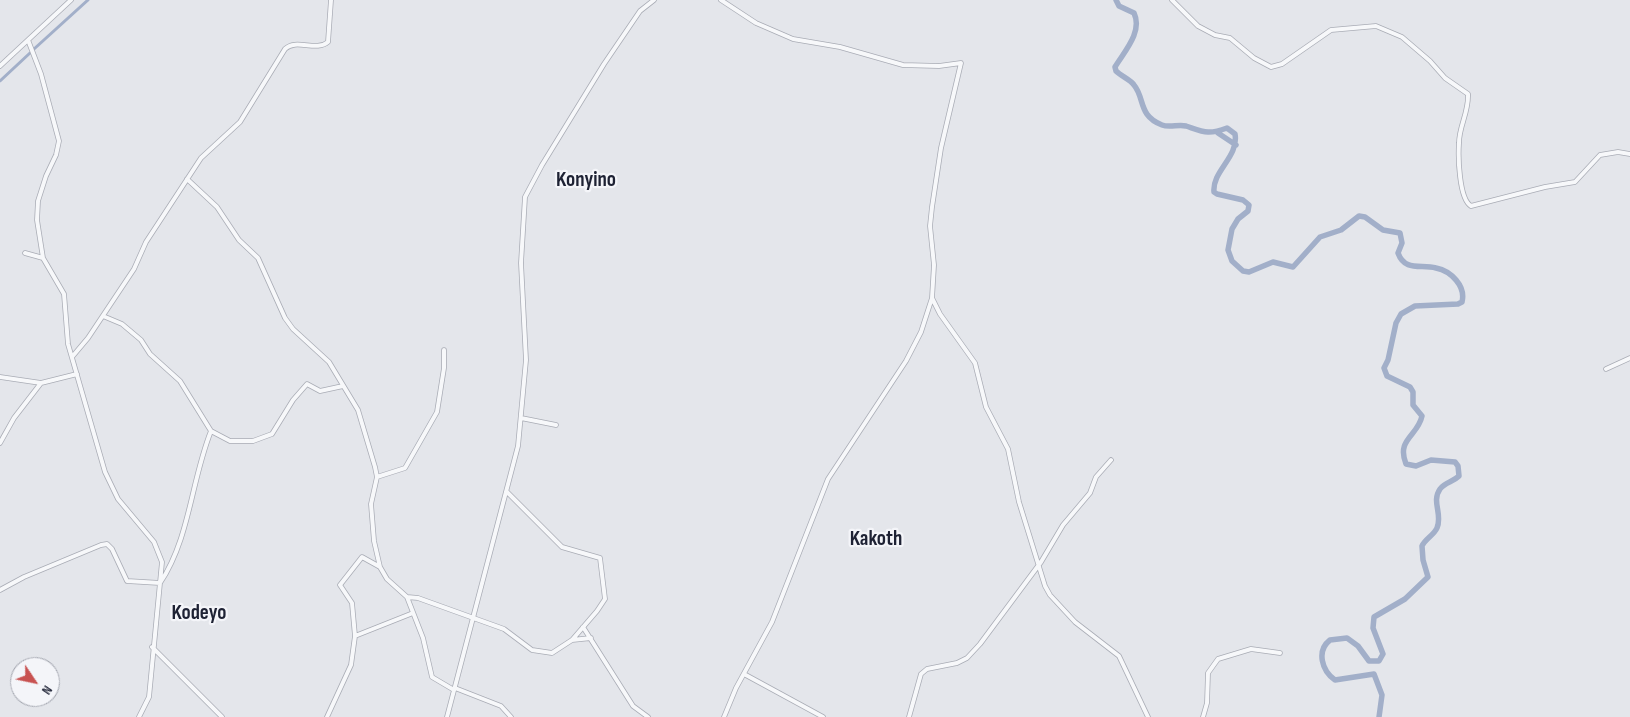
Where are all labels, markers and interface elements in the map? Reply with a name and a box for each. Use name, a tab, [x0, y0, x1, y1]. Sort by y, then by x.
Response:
district label: Konyino	[556, 168, 616, 194]
district label: Kakoth	[850, 527, 902, 553]
district label: Kodeyo	[172, 601, 226, 627]
north arrow	[10, 657, 60, 707]
text: N	[38, 682, 56, 698]

